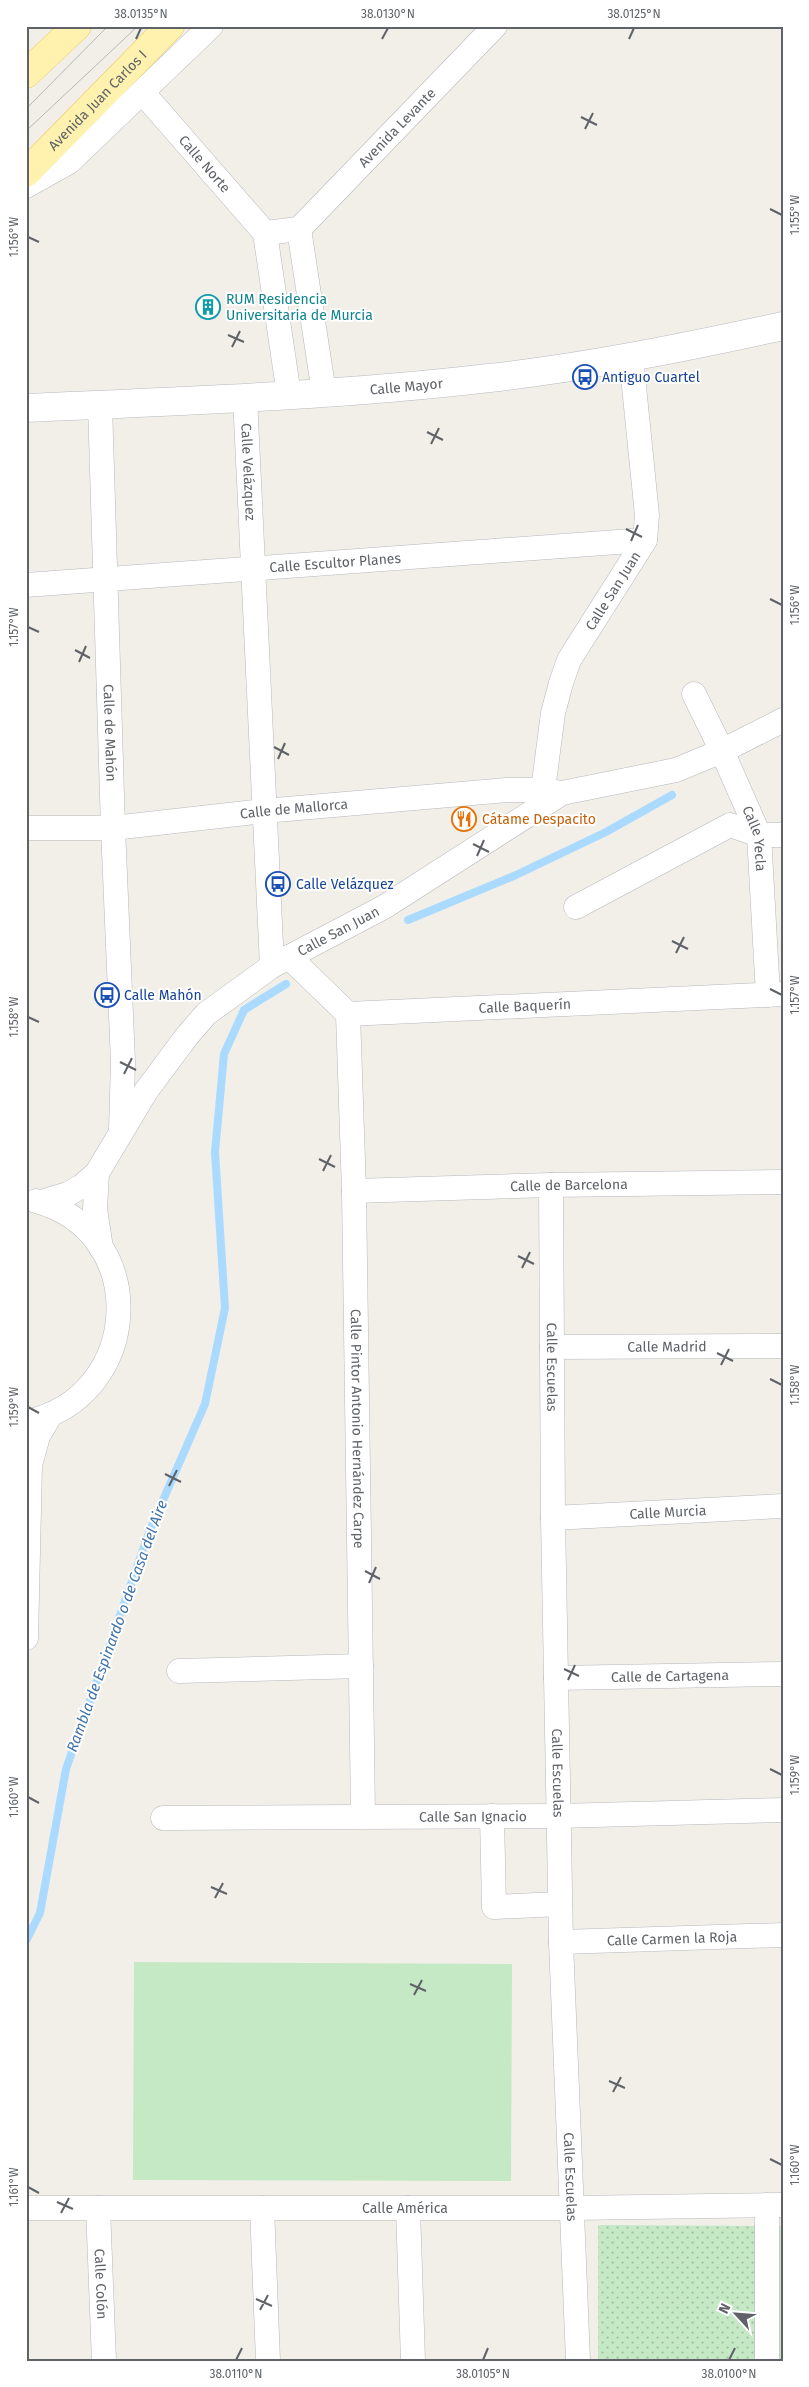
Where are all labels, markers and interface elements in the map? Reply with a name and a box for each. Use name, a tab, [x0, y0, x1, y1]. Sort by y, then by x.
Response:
text: 38.0135°N	[114, 7, 168, 21]
text: 38.0130°N	[361, 7, 415, 21]
text: 38.0125°N	[607, 7, 661, 21]
street label: Avenida Juan Carlos I	[44, 46, 150, 154]
street label: Avenida Levante	[355, 84, 439, 171]
street label: Calle Norte	[175, 132, 234, 196]
text: 1.155°W	[788, 195, 802, 235]
text: 1.156°W	[7, 217, 21, 257]
place label: RUM Residencia Universitaria de Murcia	[226, 291, 373, 324]
building icon: RUM Residencia Universitaria de Murcia	[195, 294, 221, 320]
bus stop icon: Antiguo Cuartel	[572, 364, 598, 390]
place label: Antiguo Cuartel	[602, 369, 700, 386]
street label: Calle Mayor	[369, 374, 444, 398]
street label: Calle Velázquez	[238, 423, 259, 521]
street label: Calle San Juan	[582, 548, 644, 633]
street label: Calle Escultor Planes	[269, 549, 402, 576]
text: 1.156°W	[788, 585, 802, 625]
text: 1.157°W	[7, 607, 21, 647]
street label: Calle de Mahón	[100, 684, 120, 782]
street label: Calle de Mallorca	[239, 795, 349, 822]
street label: Calle Yecla	[739, 803, 770, 872]
restaurant icon: Cátame Despacito	[451, 806, 477, 832]
place label: Cátame Despacito	[482, 811, 596, 828]
bus stop icon: Calle Velázquez	[265, 871, 291, 897]
place label: Calle Velázquez	[296, 876, 394, 893]
street label: Calle San Juan	[295, 902, 382, 960]
text: 1.157°W	[788, 975, 802, 1015]
bus stop icon: Calle Mahón	[94, 982, 120, 1008]
place label: Calle Mahón	[124, 987, 202, 1004]
street label: Calle Baquerín	[478, 995, 571, 1016]
text: 1.158°W	[7, 996, 21, 1037]
street label: Calle de Barcelona	[510, 1176, 628, 1195]
street label: Calle Pintor Antonio Hernández Carpe	[347, 1309, 368, 1549]
street label: Calle Escuelas	[543, 1322, 561, 1412]
street label: Calle Madrid	[627, 1338, 707, 1355]
text: 1.158°W	[788, 1364, 802, 1405]
text: 1.159°W	[7, 1387, 21, 1427]
water label: Rambla de Espinardo o de Casa del Aire	[63, 1497, 171, 1754]
street label: Calle Murcia	[629, 1502, 707, 1523]
street label: Calle de Cartagena	[611, 1666, 729, 1686]
street label: Calle Escuelas	[548, 1728, 567, 1818]
text: 1.159°W	[788, 1755, 802, 1795]
text: 1.160°W	[7, 1776, 21, 1818]
street label: Calle San Ignacio	[419, 1808, 527, 1825]
street label: Calle Carmen la Roja	[607, 1928, 737, 1949]
street label: Calle Escuelas	[560, 2132, 581, 2222]
text: 1.160°W	[788, 2144, 802, 2186]
text: 1.161°W	[7, 2167, 21, 2207]
street label: Calle América	[362, 2200, 448, 2217]
street label: Calle Colón	[91, 2248, 111, 2320]
north arrow	[712, 2290, 762, 2340]
text: N	[715, 2301, 734, 2316]
text: 38.0110°N	[209, 2367, 263, 2381]
text: 38.0105°N	[456, 2367, 510, 2381]
text: 38.0100°N	[702, 2367, 756, 2381]

